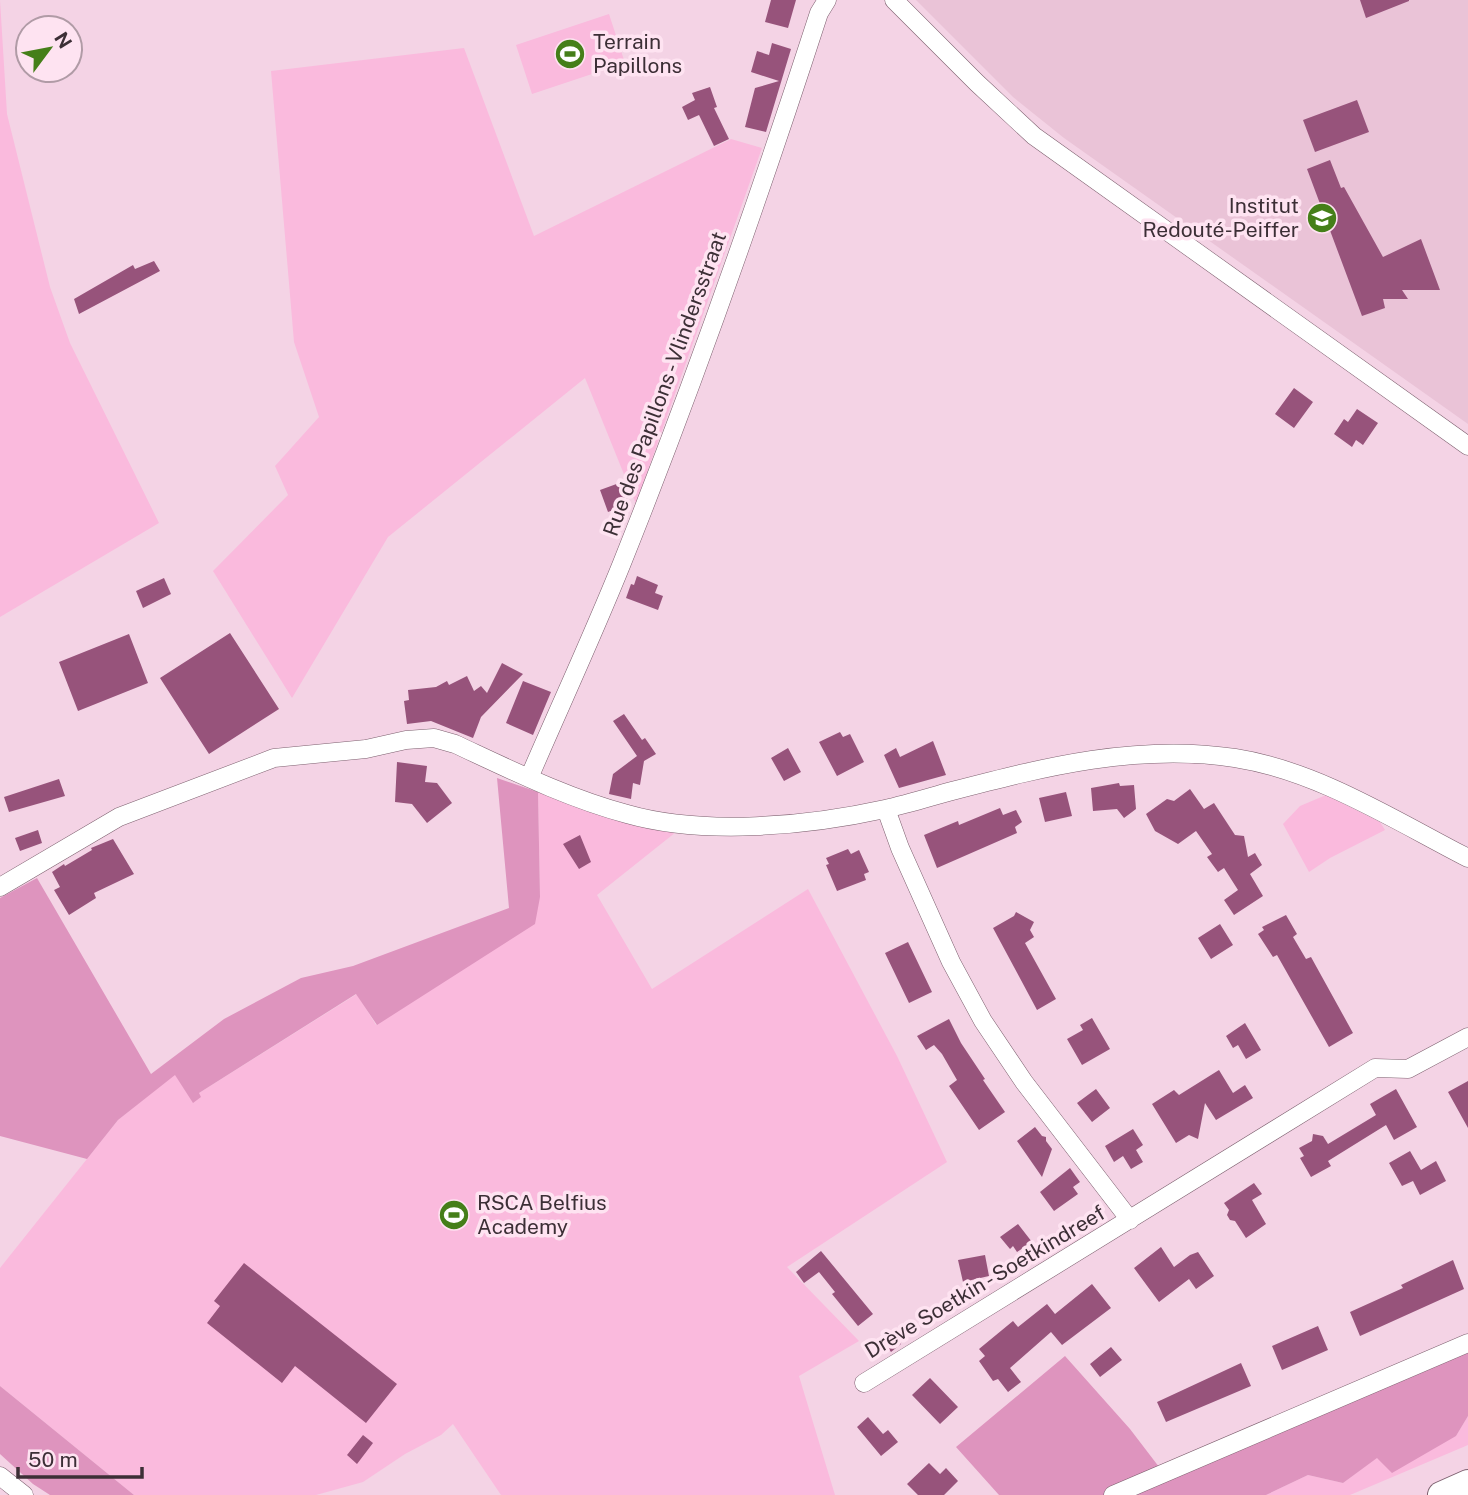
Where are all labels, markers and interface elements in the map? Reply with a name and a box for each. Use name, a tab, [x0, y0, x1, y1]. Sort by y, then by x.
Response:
north arrow	[14, 14, 84, 84]
text: N	[50, 28, 77, 52]
place label: Terrain Papillons	[593, 29, 682, 78]
sports icon: Terrain Papillons	[553, 37, 587, 71]
place label: Institut Redouté-Peiffer	[1142, 193, 1299, 242]
school or university icon: Institut Redouté-Peiffer	[1305, 201, 1339, 235]
street label: Rue des Papillons - Vlindersstraat	[598, 228, 731, 539]
place label: RSCA Belfius Academy	[477, 1190, 607, 1239]
sports icon: RSCA Belfius Academy	[437, 1198, 471, 1232]
street label: Drève Soetkin - Soetkindreef	[860, 1200, 1109, 1363]
scale bar	[18, 1436, 142, 1480]
text: 50 m	[28, 1447, 78, 1472]

